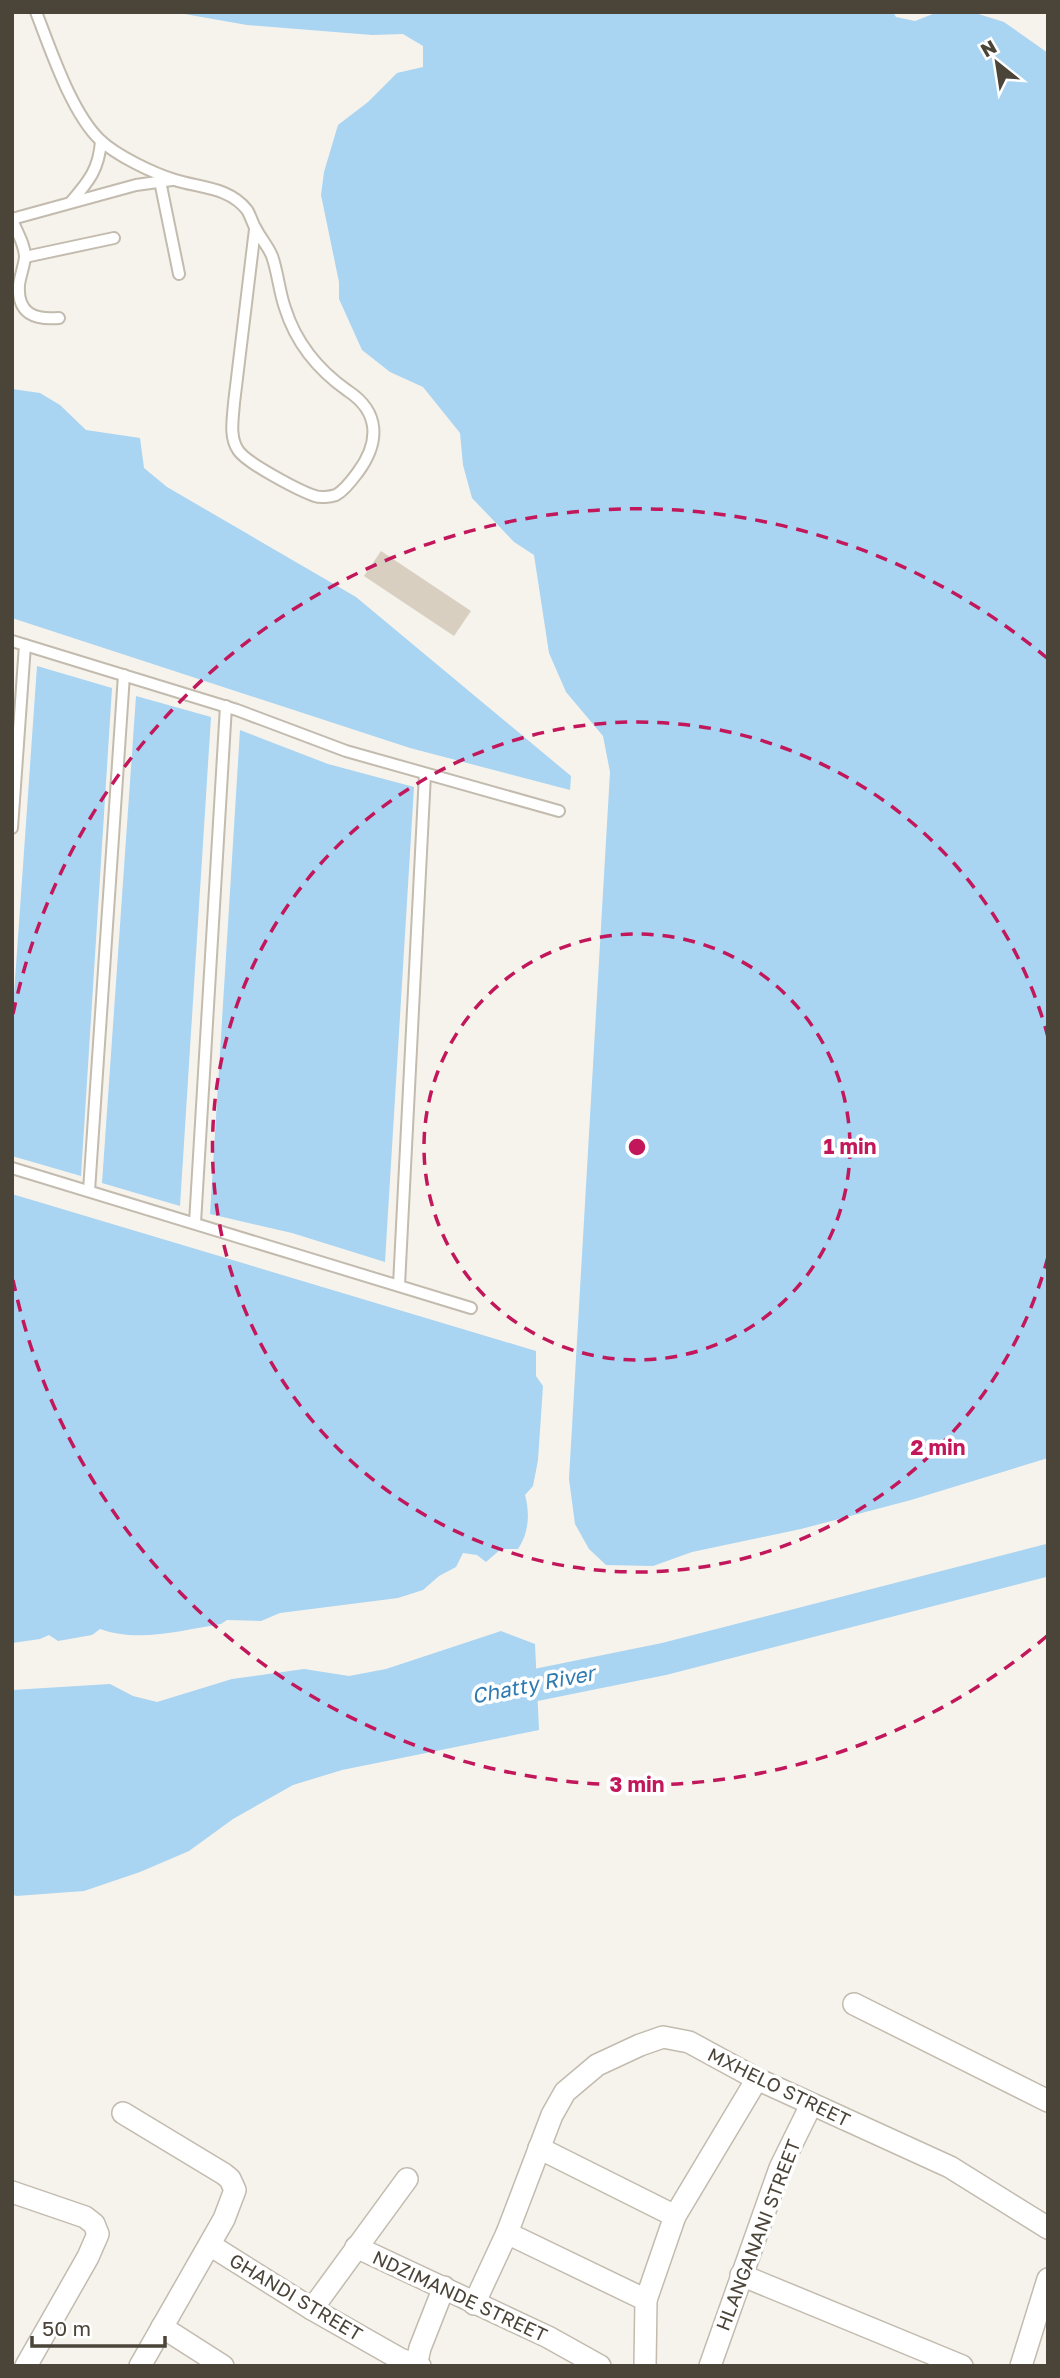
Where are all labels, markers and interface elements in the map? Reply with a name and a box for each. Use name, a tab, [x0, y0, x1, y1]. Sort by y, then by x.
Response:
north arrow	[962, 28, 1032, 98]
text: N	[976, 34, 1000, 61]
text: 1 min	[824, 1133, 876, 1159]
centre of rings	[625, 1135, 649, 1159]
text: 2 min	[911, 1434, 965, 1460]
water label: Chatty River	[469, 1659, 599, 1709]
text: 3 min	[610, 1771, 664, 1797]
street label: MXHELO STREET	[704, 2042, 854, 2131]
street label: HLANGANANI STREET	[710, 2136, 805, 2334]
street label: NDZIMANDE STREET	[369, 2245, 551, 2346]
street label: GHANDI STREET	[226, 2248, 367, 2345]
scale bar	[32, 2304, 164, 2348]
text: 50 m	[42, 2315, 91, 2341]

